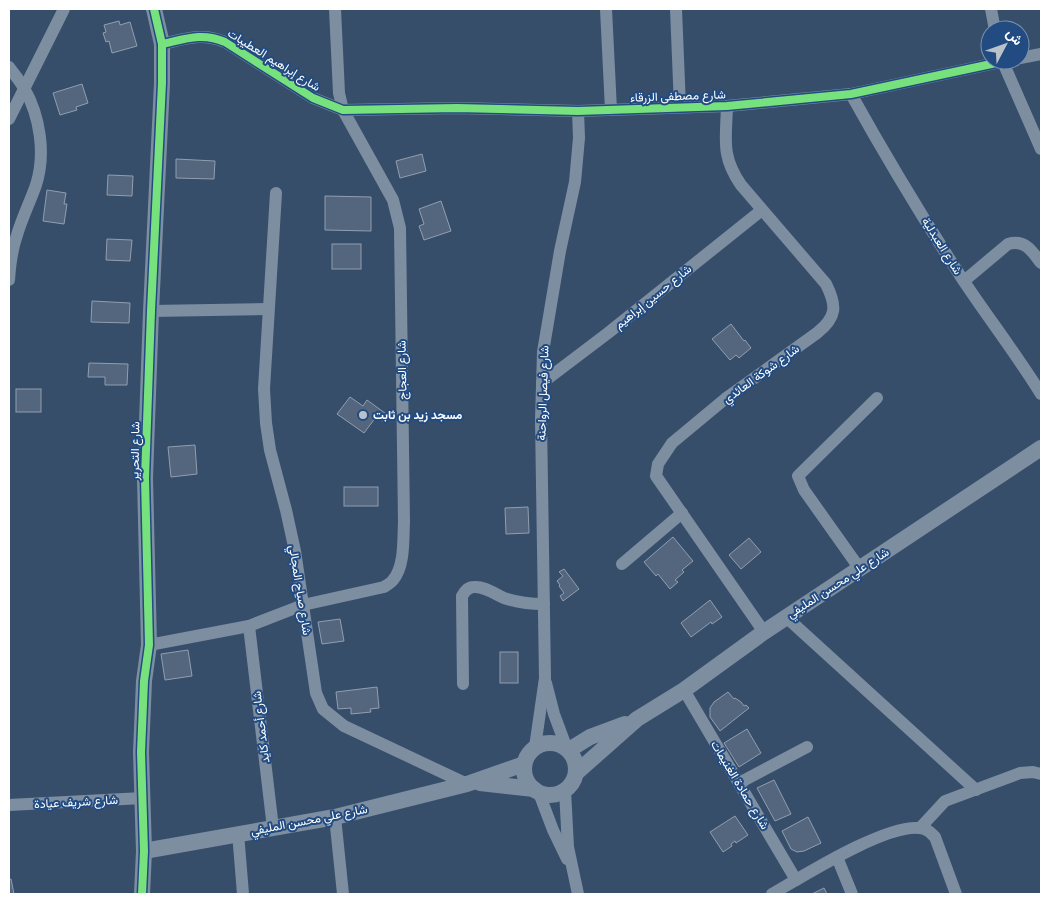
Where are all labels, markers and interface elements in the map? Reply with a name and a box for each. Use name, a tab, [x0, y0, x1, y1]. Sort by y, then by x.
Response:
north arrow	[980, 20, 1030, 70]
text: ش	[1002, 24, 1027, 49]
street label: شارع إبراهيم العطيبات	[224, 25, 323, 96]
street label: شارع مصطفى الزرقاء	[630, 86, 726, 107]
street label: شارع العبدلية	[917, 214, 966, 278]
street label: شارع حسين إبراهيم	[611, 261, 695, 334]
street label: شارع العجاج	[393, 340, 412, 400]
street label: شارع شوكة العائدي	[720, 341, 804, 409]
street label: شارع فيصل الرواحنة	[533, 345, 554, 441]
place label: مسجد زيد بن ثابت	[373, 407, 463, 423]
marker: مسجد زيد بن ثابت	[357, 409, 369, 421]
street label: شارع التحرير	[126, 421, 145, 482]
street label: شارع صياح المجالي	[283, 544, 315, 637]
street label: شارع علي محسن المليفي	[784, 544, 893, 624]
street label: شارع أحمد كايد	[249, 690, 274, 764]
street label: شارع حمادة الغنيمات	[706, 737, 773, 833]
street label: شارع شريف عيادة	[34, 792, 118, 813]
street label: شارع علي محسن المليفي	[249, 801, 369, 841]

